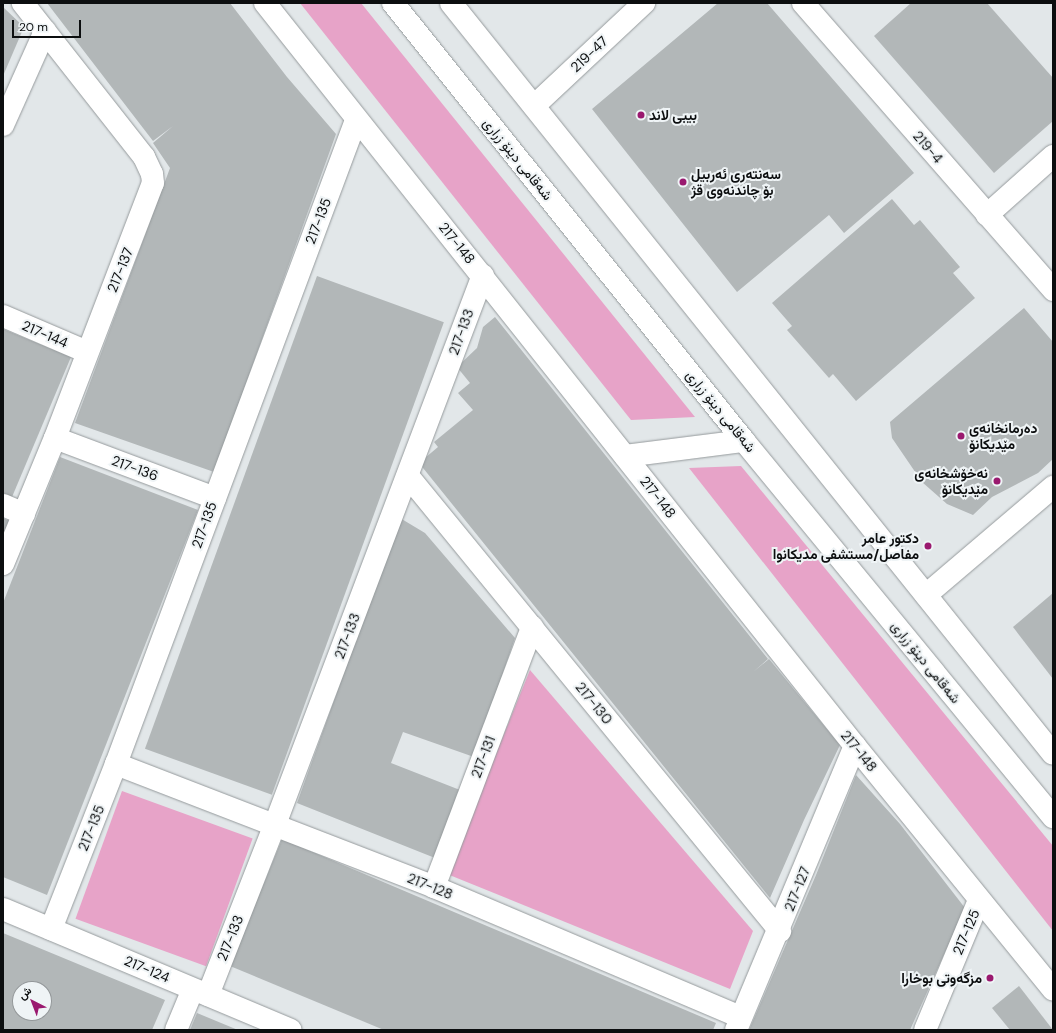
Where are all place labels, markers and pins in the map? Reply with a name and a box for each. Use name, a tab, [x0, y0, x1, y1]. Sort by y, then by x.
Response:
place label: بيبى لاند	[649, 107, 697, 123]
marker: بيبى لاند	[636, 110, 646, 120]
place label: سەنتەری ئەربیل بۆ چاندنەوی قژ	[691, 166, 781, 198]
marker: سەنتەری ئەربیل بۆ چاندنەوی قژ	[678, 177, 688, 187]
place label: دەرمانخانەی مێدیکانۆ	[969, 420, 1037, 452]
marker: دەرمانخانەی مێدیکانۆ	[956, 431, 966, 441]
place label: نەخۆشخانەی مێدیکانۆ	[914, 465, 988, 498]
marker: نەخۆشخانەی مێدیکانۆ	[991, 475, 1003, 487]
place label: دكتور عامر مفاصل/مستشفى مديكانوا	[773, 530, 919, 562]
marker: دكتور عامر مفاصل/مستشفى مديكانوا	[922, 540, 934, 552]
place label: مزگەوتی بوخارا	[901, 970, 982, 986]
marker: مزگەوتی بوخارا	[985, 973, 995, 983]

